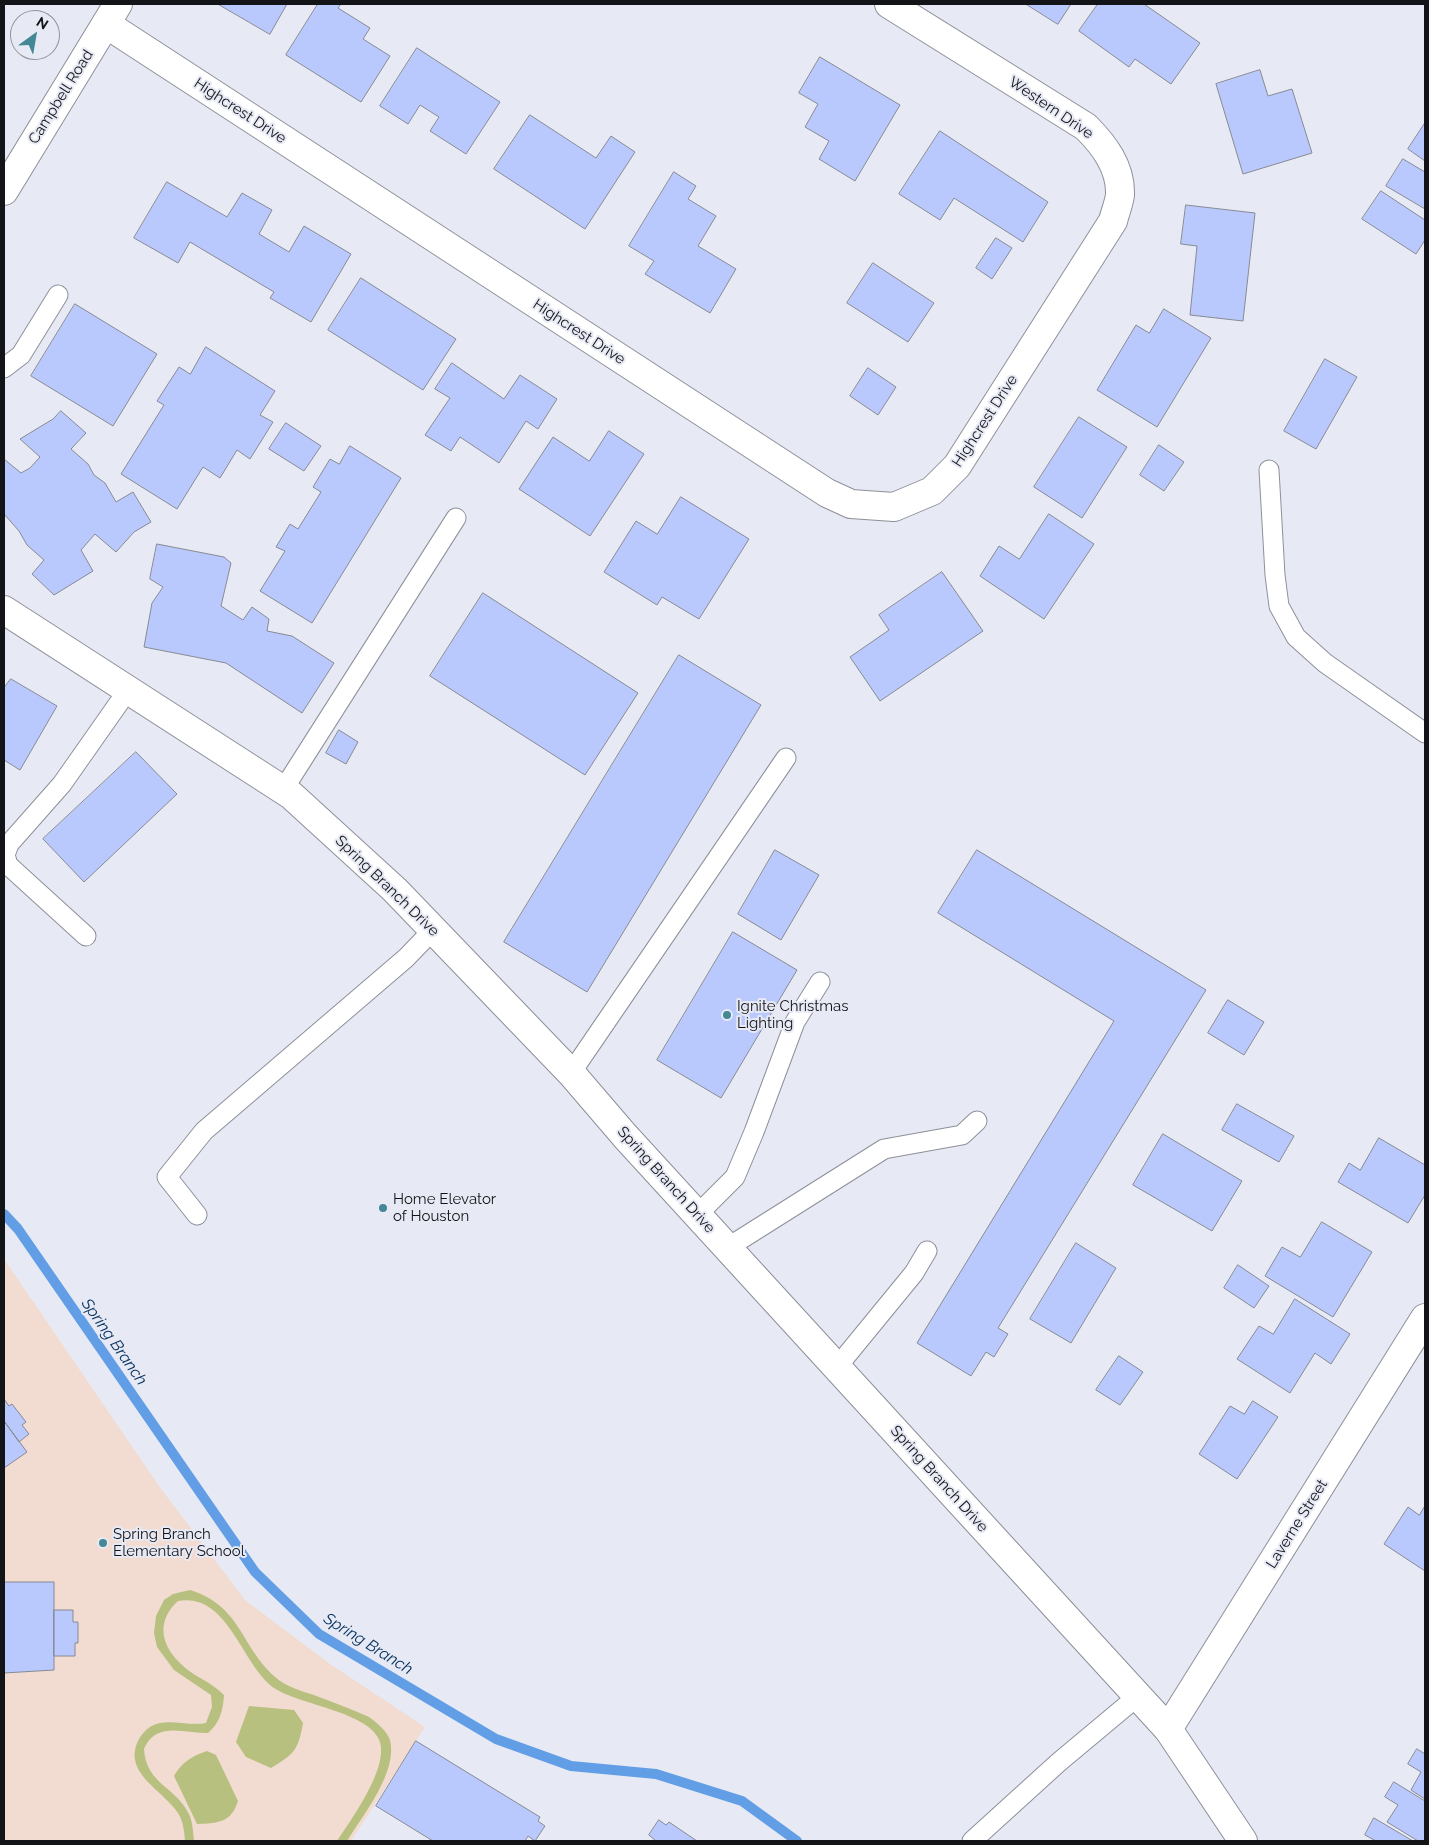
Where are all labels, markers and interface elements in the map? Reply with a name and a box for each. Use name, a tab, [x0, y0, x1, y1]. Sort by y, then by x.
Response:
north arrow	[10, 10, 60, 60]
text: N	[34, 14, 51, 33]
street label: Campbell Road	[25, 47, 97, 147]
street label: Western Drive	[1005, 73, 1097, 143]
street label: Highcrest Drive	[191, 75, 289, 147]
street label: Highcrest Drive	[530, 296, 628, 368]
street label: Highcrest Drive	[949, 372, 1021, 470]
street label: Spring Branch Drive	[331, 832, 443, 940]
place label: Ignite Christmas Lighting	[737, 997, 848, 1032]
marker: Ignite Christmas Lighting	[721, 1009, 733, 1021]
street label: Spring Branch Drive	[613, 1123, 719, 1237]
place label: Home Elevator of Houston	[393, 1190, 496, 1225]
marker: Home Elevator of Houston	[377, 1202, 389, 1214]
water label: Spring Branch	[77, 1295, 151, 1389]
street label: Spring Branch Drive	[886, 1422, 992, 1536]
street label: Laverne Street	[1262, 1476, 1332, 1572]
place label: Spring Branch Elementary School	[113, 1525, 245, 1560]
marker: Spring Branch Elementary School	[97, 1537, 109, 1549]
water label: Spring Branch	[320, 1609, 416, 1679]

